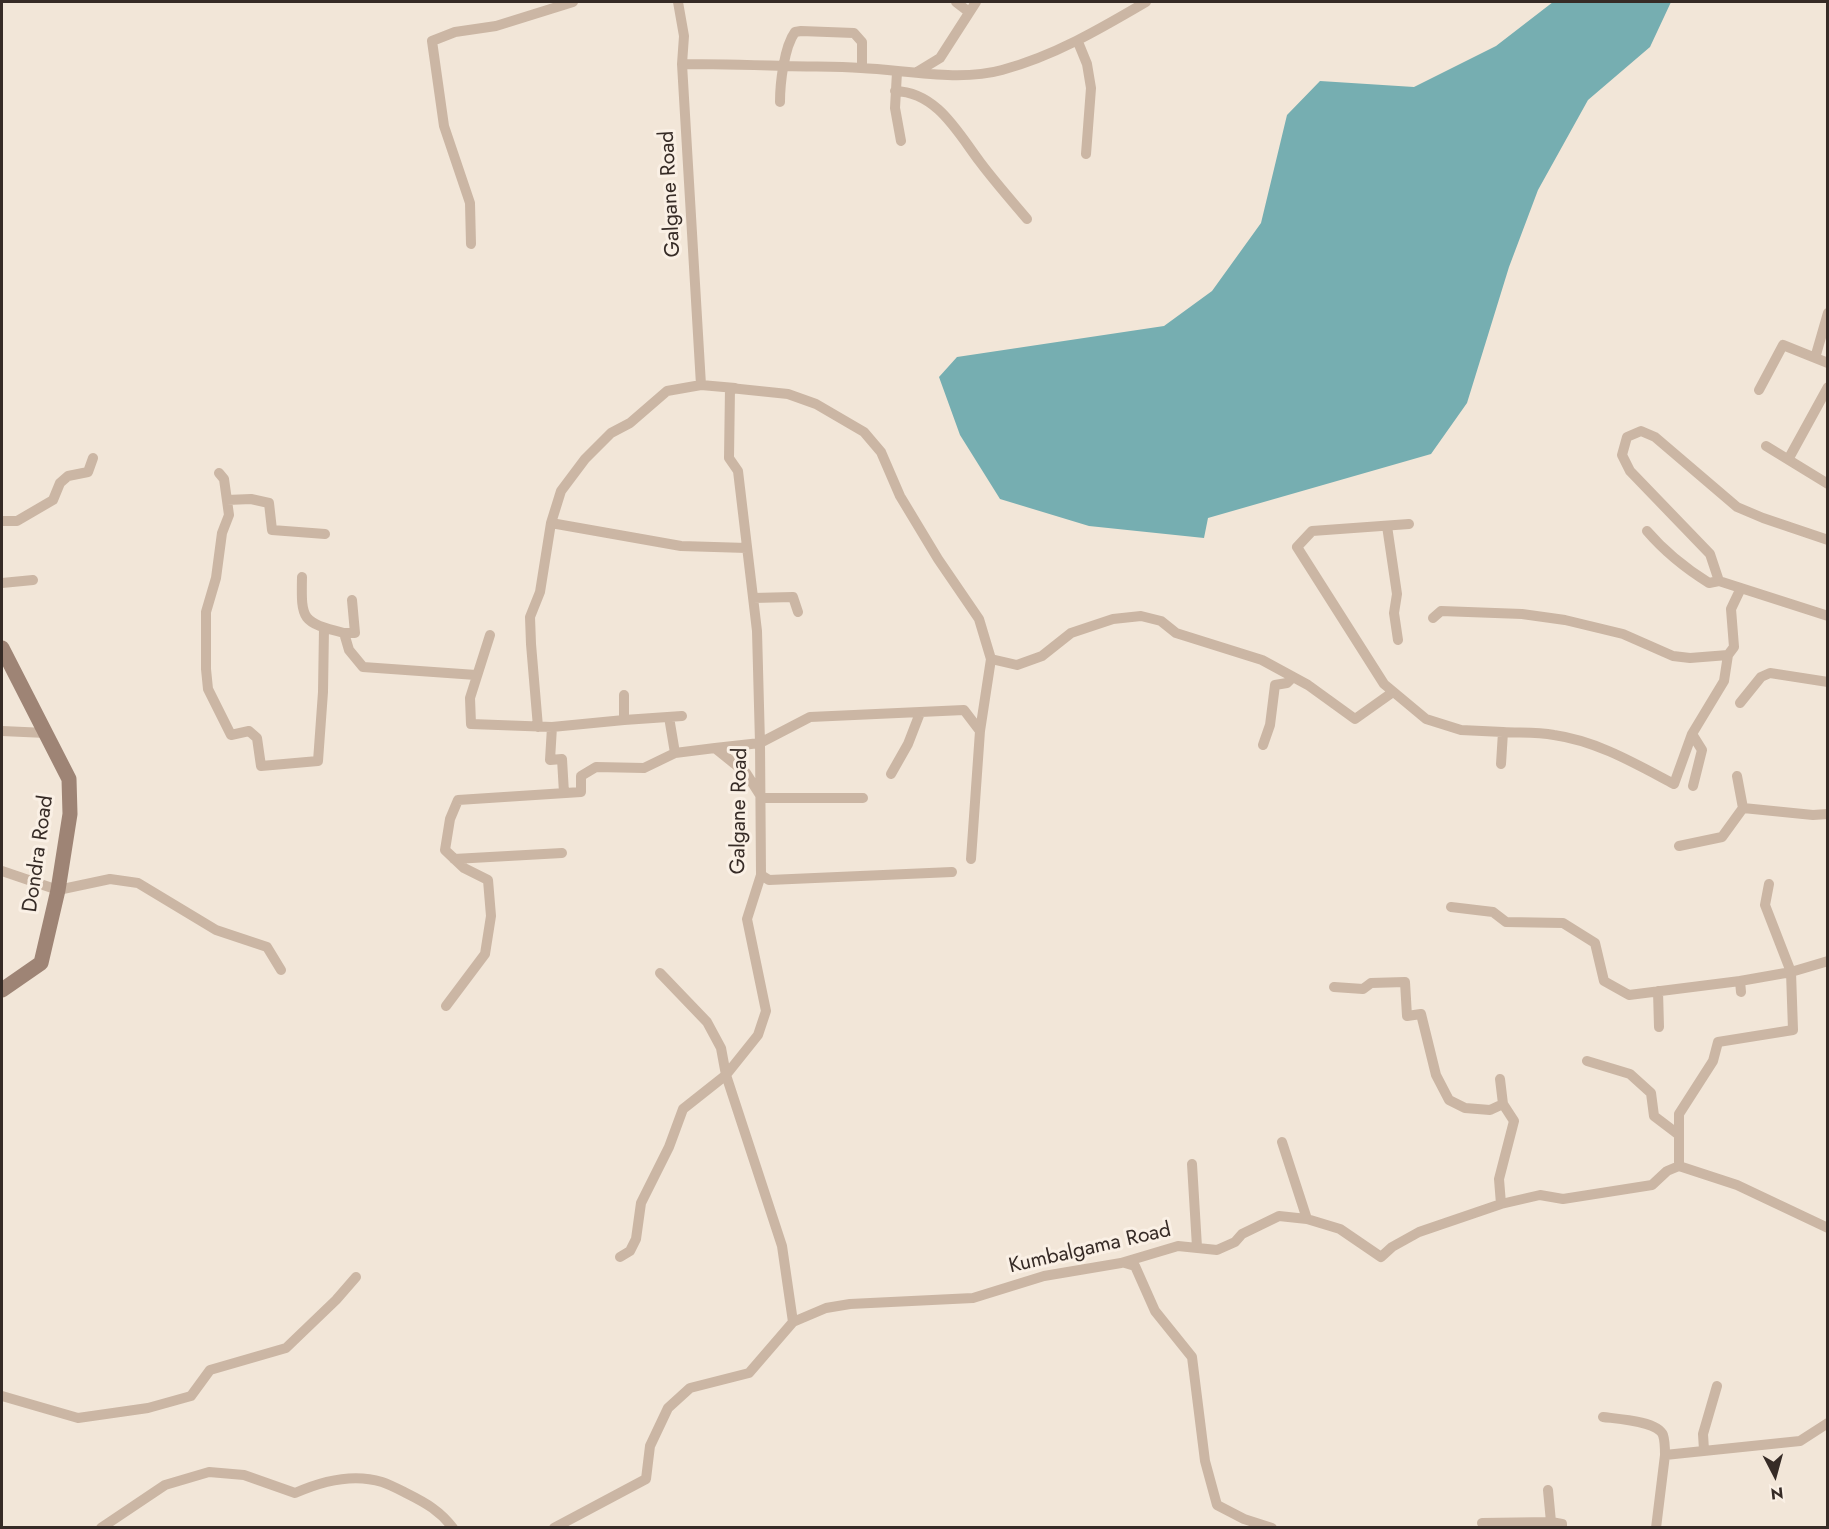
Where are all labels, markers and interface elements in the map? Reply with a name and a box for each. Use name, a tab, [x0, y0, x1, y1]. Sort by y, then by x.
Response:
street label: Galgane Road	[655, 130, 687, 258]
street label: Galgane Road	[726, 747, 754, 875]
street label: Dondra Road	[18, 794, 60, 914]
street label: Kumbalgama Road	[1006, 1218, 1174, 1280]
north arrow	[1745, 1445, 1805, 1505]
text: N	[1769, 1481, 1784, 1506]

